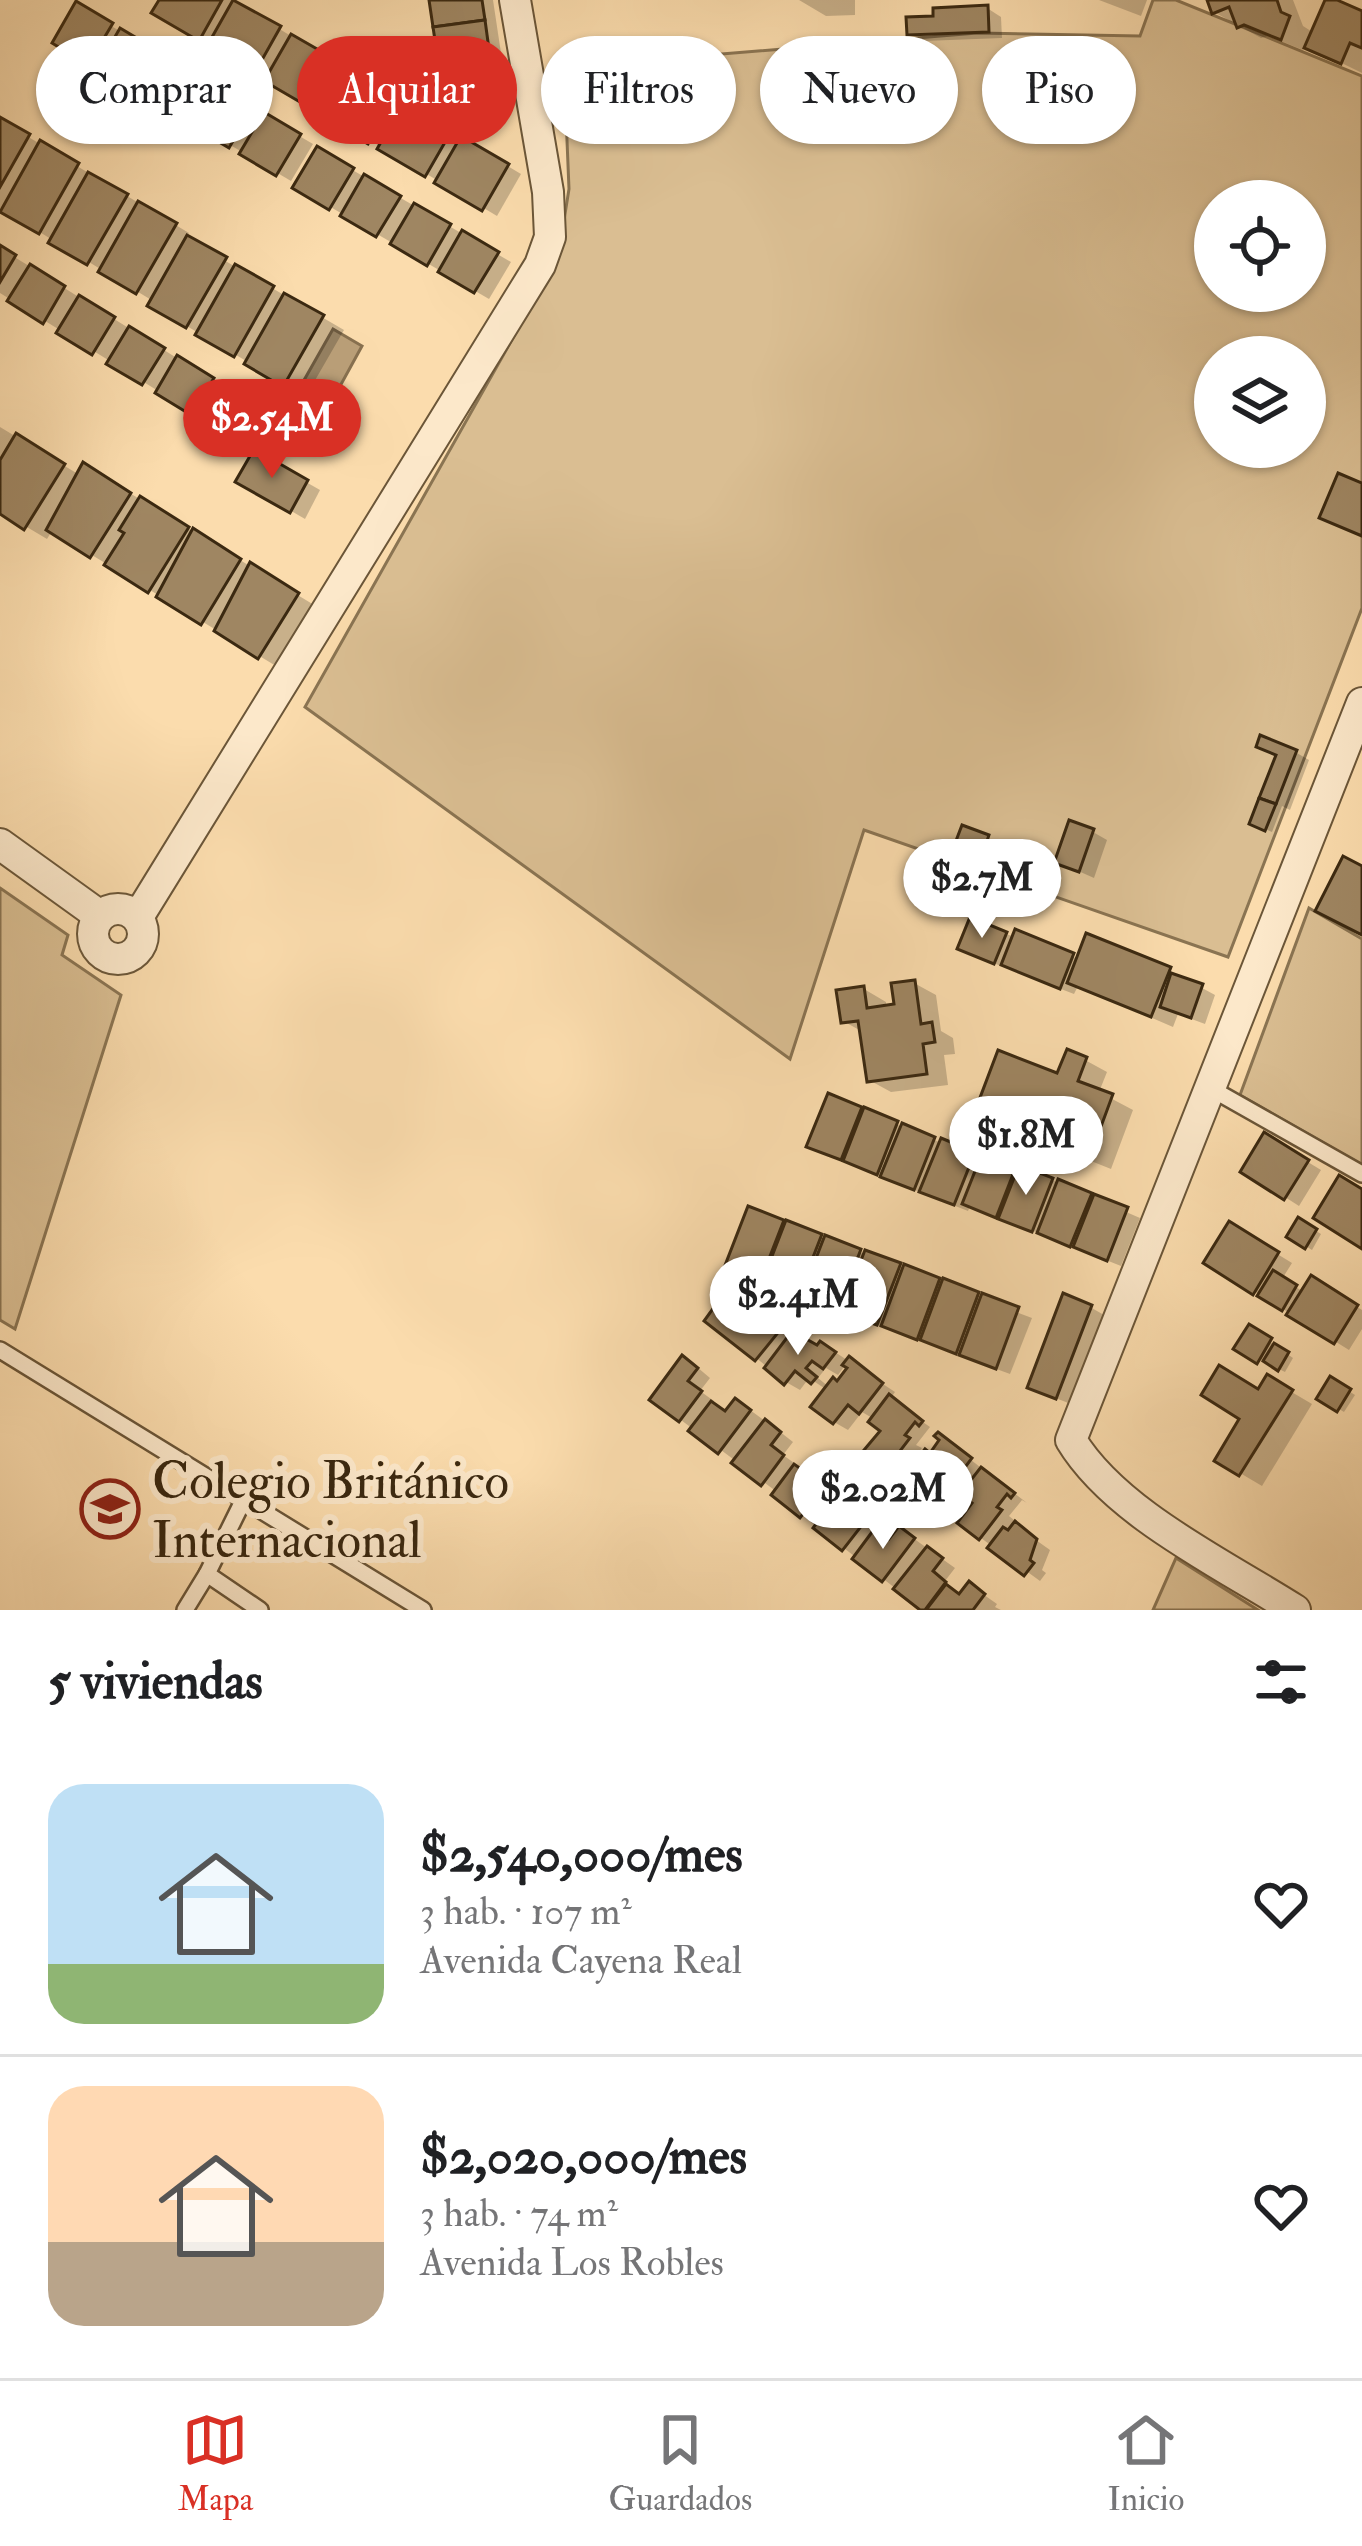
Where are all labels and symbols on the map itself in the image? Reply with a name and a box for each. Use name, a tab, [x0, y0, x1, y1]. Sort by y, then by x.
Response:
pin: $2.54M	[174, 379, 370, 481]
pin: $2.7M	[898, 839, 1066, 941]
pin: $1.8M	[942, 1096, 1110, 1198]
pin: $2.41M	[700, 1256, 896, 1358]
place label: Colegio Británico Internacional	[152, 1450, 509, 1573]
pin: $2.02M	[785, 1450, 981, 1552]
school or university icon: Colegio Británico Internacional	[79, 1478, 141, 1540]

